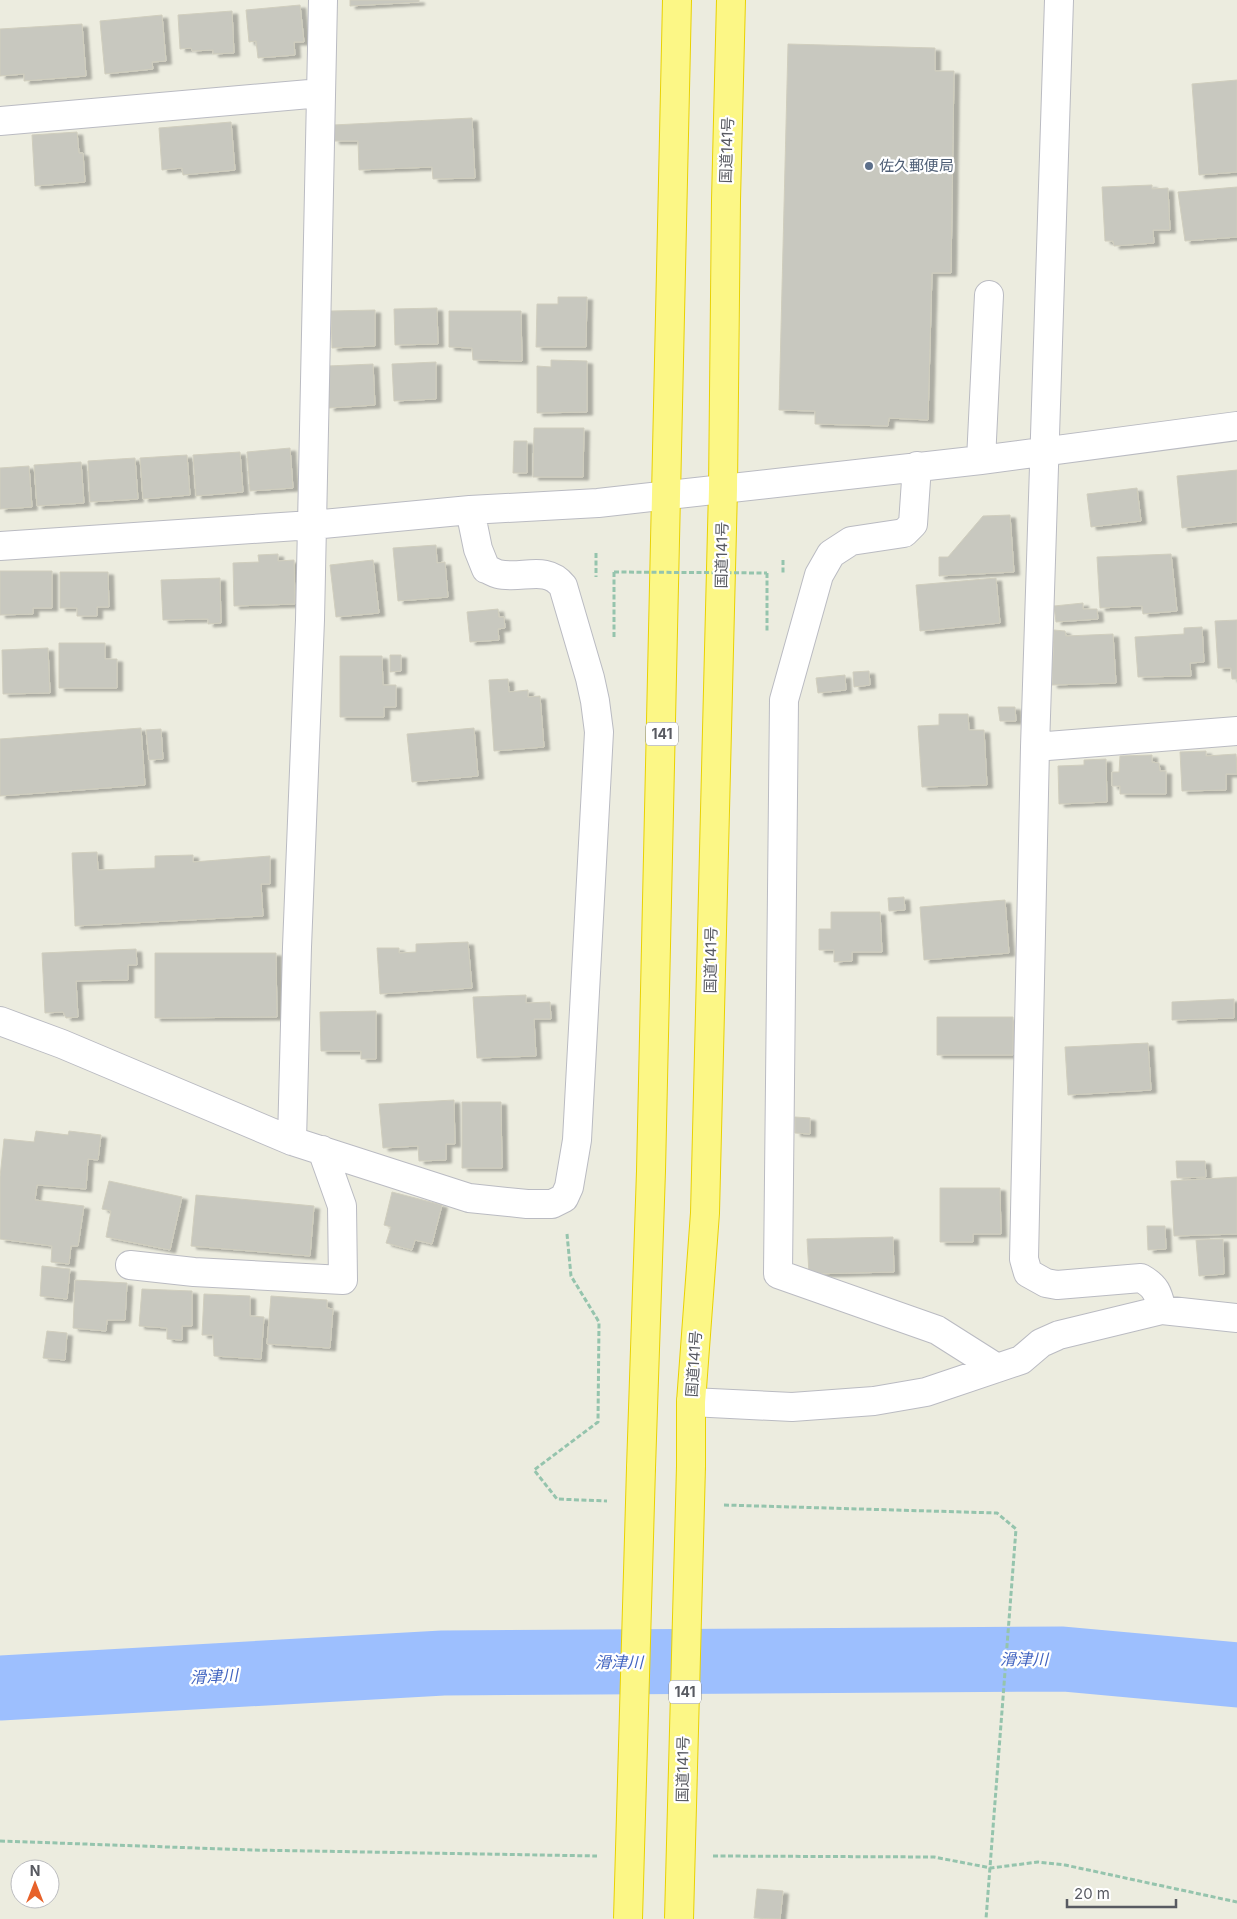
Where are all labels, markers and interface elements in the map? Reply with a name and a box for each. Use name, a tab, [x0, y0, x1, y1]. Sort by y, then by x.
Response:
street label: 国道141号	[716, 116, 737, 184]
place label: 佐久郵便局	[879, 156, 954, 175]
marker: 佐久郵便局	[863, 160, 875, 172]
street label: 国道141号	[711, 522, 732, 588]
road number: 141	[646, 722, 678, 746]
street label: 国道141号	[700, 927, 721, 993]
street label: 国道141号	[682, 1330, 705, 1398]
water label: 滑津川	[1000, 1649, 1050, 1669]
water label: 滑津川	[595, 1652, 645, 1672]
water label: 滑津川	[190, 1665, 240, 1687]
road number: 141	[669, 1680, 701, 1704]
street label: 国道141号	[672, 1736, 693, 1802]
north arrow	[10, 1859, 60, 1909]
text: N	[30, 1862, 40, 1879]
scale bar	[1067, 1876, 1176, 1908]
text: 20 m	[1074, 1884, 1110, 1903]

